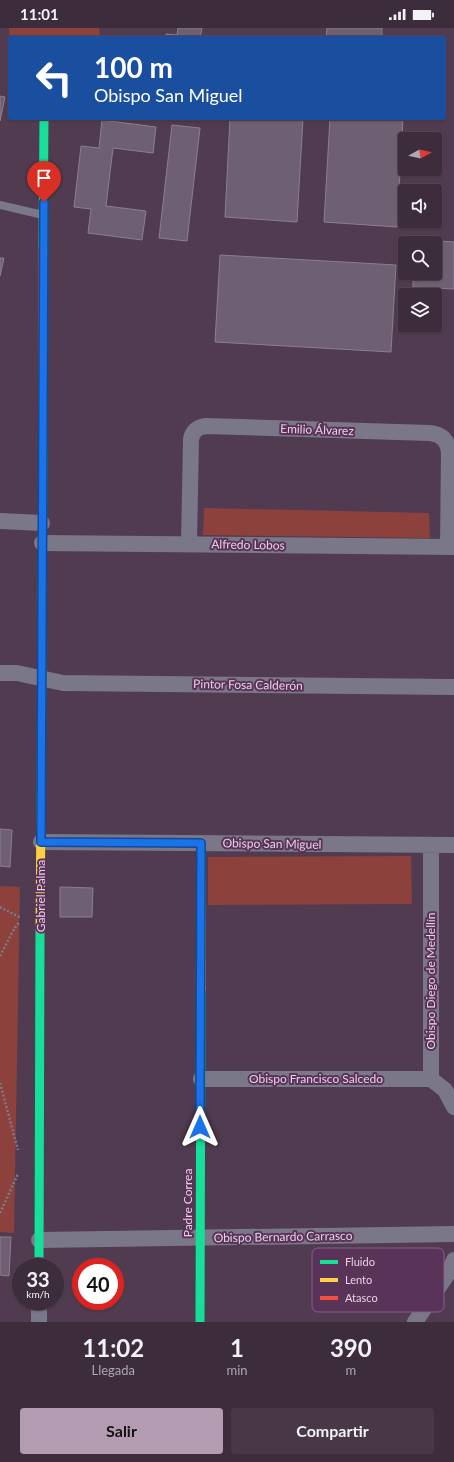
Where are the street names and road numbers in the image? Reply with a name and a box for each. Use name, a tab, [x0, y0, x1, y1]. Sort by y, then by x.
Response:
street label: Emilio Álvarez	[280, 421, 355, 438]
street label: Alfredo Lobos	[211, 536, 285, 553]
street label: Pintor Fosa Calderón	[193, 676, 303, 693]
street label: Obispo San Miguel	[222, 835, 322, 852]
street label: Gabriel Palma	[33, 860, 48, 932]
street label: Obispo Diego de Medellín	[423, 913, 438, 1049]
street label: Obispo Francisco Salcedo	[249, 1071, 383, 1086]
street label: Padre Correa	[180, 1169, 195, 1237]
street label: Obispo Bernardo Carrasco	[213, 1228, 353, 1245]

